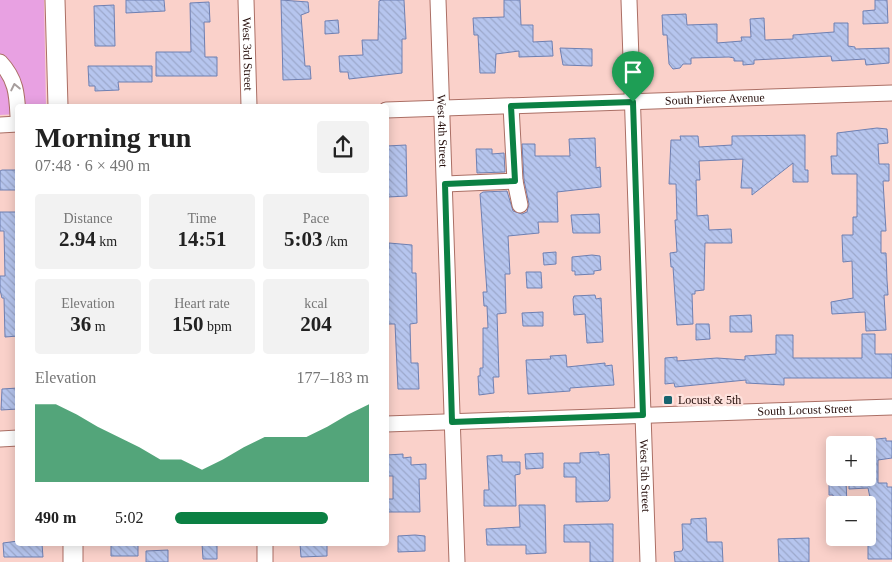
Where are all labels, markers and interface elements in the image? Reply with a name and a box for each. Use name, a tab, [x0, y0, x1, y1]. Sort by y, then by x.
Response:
street label: West 3rd Street	[239, 17, 256, 92]
pin	[612, 51, 654, 102]
icon: arrive	[619, 58, 647, 86]
one-way arrow	[10, 82, 20, 91]
street label: South Pierce Avenue	[665, 90, 765, 108]
street label: West 4th Street	[434, 94, 451, 168]
button: share	[317, 121, 369, 173]
text: Morning run	[35, 122, 191, 153]
text: 07:48 · 6 × 490 m	[35, 157, 150, 174]
text: Distance	[64, 211, 112, 226]
text: Time	[187, 211, 217, 226]
text: Pace	[303, 211, 329, 226]
text: 2.94	[59, 227, 96, 251]
text: 14:51	[178, 227, 227, 251]
text: 5:03	[284, 227, 323, 251]
text: km	[96, 234, 117, 249]
text: /km	[323, 234, 348, 249]
text: Elevation	[61, 296, 115, 311]
text: Heart rate	[174, 296, 230, 311]
text: kcal	[304, 296, 328, 311]
text: 36	[70, 312, 91, 336]
text: 150	[172, 312, 204, 336]
text: 204	[300, 312, 332, 336]
text: m	[91, 319, 106, 334]
text: bpm	[204, 319, 232, 334]
text: Elevation	[35, 369, 96, 386]
text: 177–183 m	[297, 369, 369, 386]
place label: Locust & 5th	[678, 393, 741, 407]
marker: Locust & 5th	[662, 394, 674, 406]
street label: South Locust Street	[757, 401, 853, 419]
map controls	[826, 436, 876, 546]
button: +	[826, 436, 876, 486]
street label: West 5th Street	[637, 439, 653, 513]
button: −	[826, 496, 876, 546]
text: 490 m	[35, 509, 76, 526]
text: 5:02	[115, 509, 143, 526]

